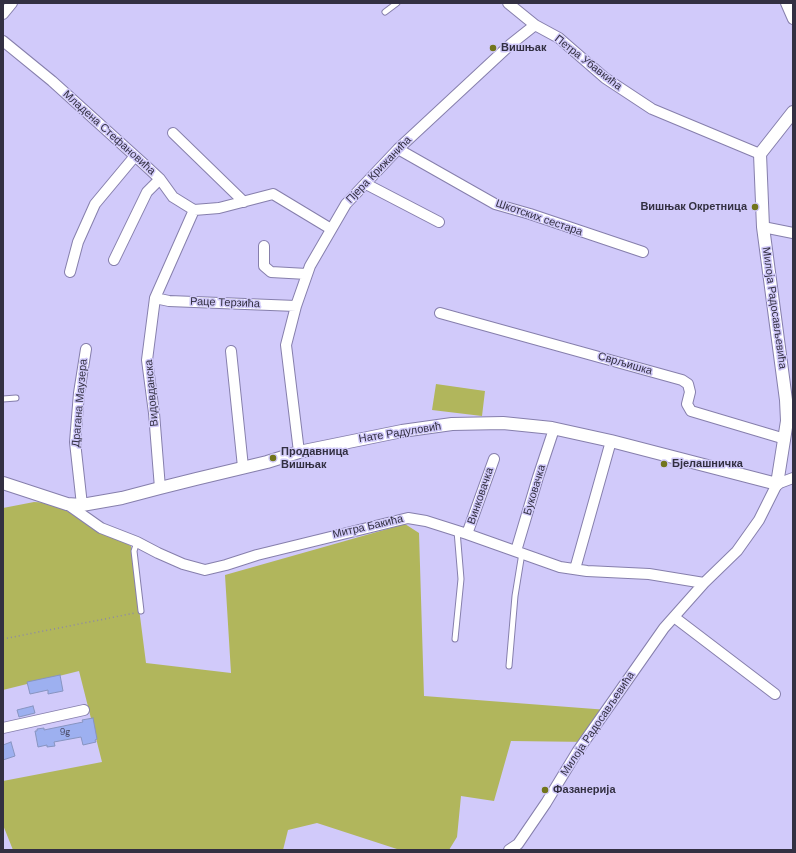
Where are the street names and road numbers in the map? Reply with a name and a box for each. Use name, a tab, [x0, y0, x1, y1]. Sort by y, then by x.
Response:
street label: Петра Убавкића	[552, 33, 624, 93]
street label: Младена Стефановића	[60, 88, 158, 178]
street label: Пјера Крижанића	[344, 134, 414, 206]
street label: Шкотских сестара	[494, 197, 584, 239]
street label: Милоја Радосављевића	[759, 246, 789, 370]
street label: Раце Терзића	[190, 295, 260, 311]
street label: Сврљишка	[596, 350, 654, 378]
street label: Драгана Маузера	[70, 358, 90, 448]
street label: Видовданска	[143, 359, 161, 427]
street label: Нате Радуловић	[358, 420, 442, 446]
street label: Буковачка	[521, 463, 549, 517]
street label: Винковачка	[465, 466, 497, 526]
street label: Митра Бакића	[331, 512, 405, 542]
street label: Милоја Радосављевића	[558, 669, 638, 779]

